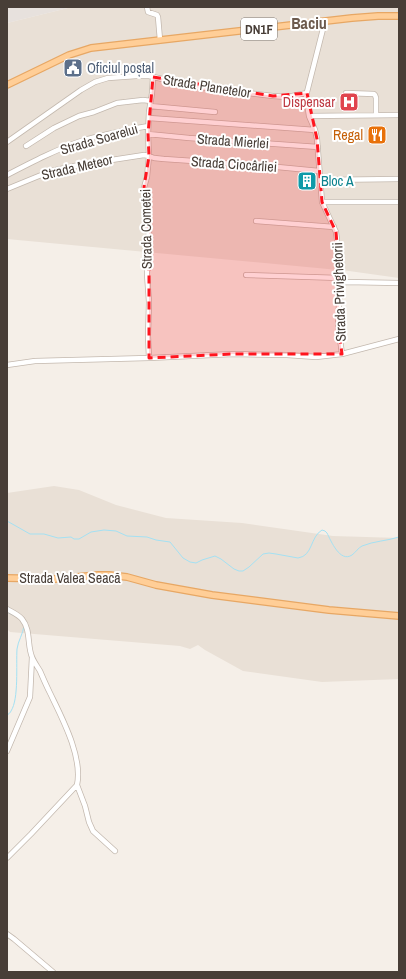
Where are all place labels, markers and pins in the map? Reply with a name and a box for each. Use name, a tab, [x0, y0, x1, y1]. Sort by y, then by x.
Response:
public building icon: Oficiul poștal	[62, 57, 84, 79]
place label: Oficiul poștal	[87, 59, 154, 77]
hospital icon: Dispensar	[338, 91, 360, 113]
place label: Dispensar	[283, 93, 335, 111]
restaurant icon: Regal	[366, 124, 388, 146]
place label: Regal	[333, 126, 363, 144]
building icon: Bloc A	[296, 170, 318, 192]
place label: Bloc A	[321, 172, 354, 190]

